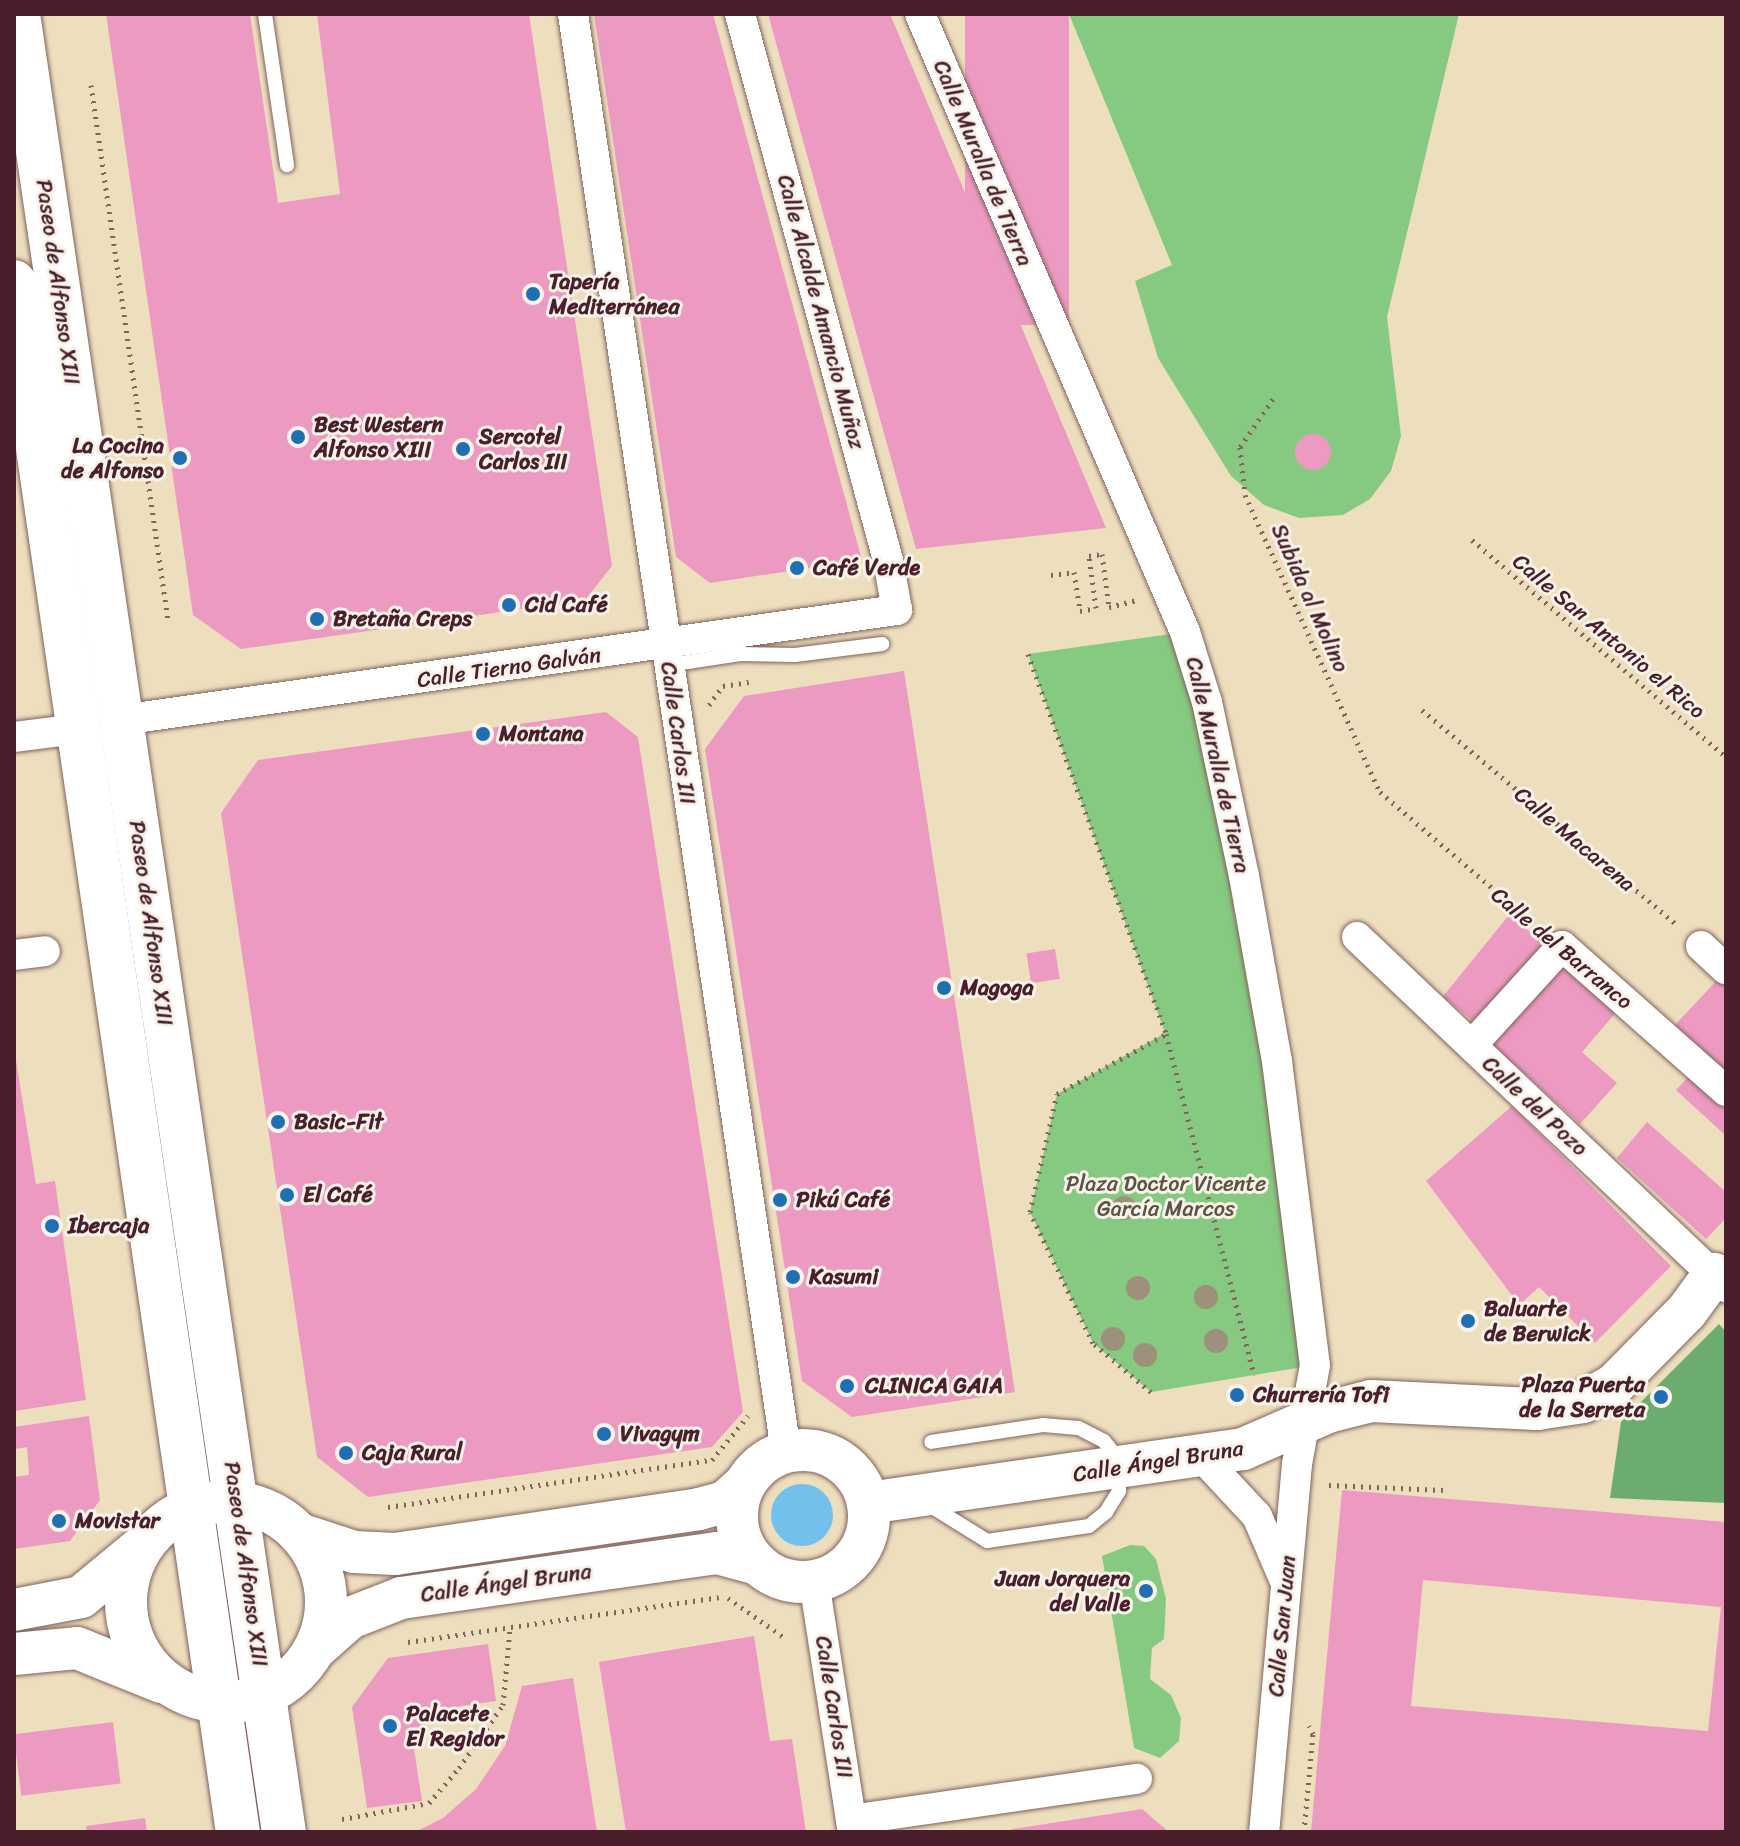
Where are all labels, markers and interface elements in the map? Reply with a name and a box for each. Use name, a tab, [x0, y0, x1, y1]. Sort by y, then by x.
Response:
street label: Calle Muralla de Tierra	[928, 56, 1038, 270]
street label: Calle Alcalde Amancio Muñoz	[772, 172, 870, 452]
street label: Paseo de Alfonso XIII	[30, 177, 86, 387]
place label: Tapería Mediterránea	[549, 268, 679, 320]
marker: Tapería Mediterránea	[524, 285, 542, 303]
place label: Best Western Alfonso XIII	[314, 411, 445, 462]
place label: Sercotel Carlos III	[479, 423, 567, 474]
marker: Best Western Alfonso XIII	[289, 428, 307, 446]
place label: La Cocina de Alfonso	[61, 432, 164, 484]
marker: Sercotel Carlos III	[454, 440, 472, 458]
marker: La Cocina de Alfonso	[171, 449, 189, 467]
street label: Subida al Molino	[1266, 520, 1354, 676]
street label: Calle San Antonio el Rico	[1507, 548, 1711, 724]
place label: Café Verde	[813, 555, 919, 581]
marker: Café Verde	[788, 559, 806, 577]
place label: Cid Café	[525, 592, 608, 618]
marker: Cid Café	[500, 596, 518, 614]
place label: Bretaña Creps	[333, 606, 471, 632]
marker: Bretaña Creps	[308, 610, 326, 628]
street label: Calle Tierno Galván	[415, 641, 603, 693]
street label: Calle Muralla de Tierra	[1180, 654, 1256, 876]
street label: Calle Carlos III	[655, 661, 701, 805]
place label: Montana	[499, 721, 584, 747]
marker: Montana	[474, 725, 492, 743]
street label: Calle Macarena	[1510, 781, 1640, 897]
street label: Paseo de Alfonso XIII	[123, 818, 179, 1028]
street label: Calle del Barranco	[1486, 881, 1638, 1015]
place label: Magoga	[960, 975, 1033, 1001]
marker: Magoga	[935, 979, 953, 997]
street label: Calle del Pozo	[1476, 1050, 1594, 1162]
place label: Basic-Fit	[294, 1109, 383, 1135]
marker: Basic-Fit	[269, 1113, 287, 1131]
park label: Plaza Doctor Vicente García Marcos	[1065, 1170, 1267, 1222]
place label: El Café	[303, 1182, 373, 1208]
marker: El Café	[278, 1186, 296, 1204]
place label: Pikú Café	[796, 1187, 890, 1213]
marker: Pikú Café	[771, 1191, 789, 1209]
place label: Ibercaja	[68, 1213, 149, 1239]
marker: Ibercaja	[43, 1217, 61, 1235]
place label: Kasumi	[809, 1264, 878, 1290]
marker: Kasumi	[784, 1268, 802, 1286]
place label: Baluarte de Berwick	[1484, 1295, 1591, 1346]
marker: Baluarte de Berwick	[1459, 1312, 1477, 1330]
place label: Plaza Puerta de la Serreta	[1519, 1371, 1645, 1422]
place label: CLINICA GAIA	[865, 1373, 1003, 1399]
marker: CLINICA GAIA	[836, 1375, 858, 1397]
place label: Churrería Tofi	[1253, 1382, 1389, 1408]
marker: Churrería Tofi	[1228, 1386, 1246, 1404]
marker: Plaza Puerta de la Serreta	[1652, 1388, 1670, 1406]
place label: Vivagym	[620, 1421, 700, 1447]
marker: Vivagym	[595, 1425, 613, 1443]
street label: Calle Ángel Bruna	[1071, 1434, 1245, 1488]
place label: Caja Rural	[362, 1440, 462, 1466]
marker: Caja Rural	[337, 1444, 355, 1462]
street label: Paseo de Alfonso XIII	[218, 1459, 274, 1669]
place label: Movistar	[75, 1508, 159, 1534]
marker: Movistar	[50, 1512, 68, 1530]
street label: Calle San Juan	[1263, 1554, 1301, 1698]
street label: Calle Ángel Bruna	[419, 1558, 593, 1608]
place label: Juan Jorquera del Valle	[996, 1565, 1130, 1616]
marker: Juan Jorquera del Valle	[1137, 1582, 1155, 1600]
street label: Calle Carlos III	[810, 1635, 858, 1779]
place label: Palacete El Regidor	[406, 1700, 504, 1752]
marker: Palacete El Regidor	[381, 1717, 399, 1735]

